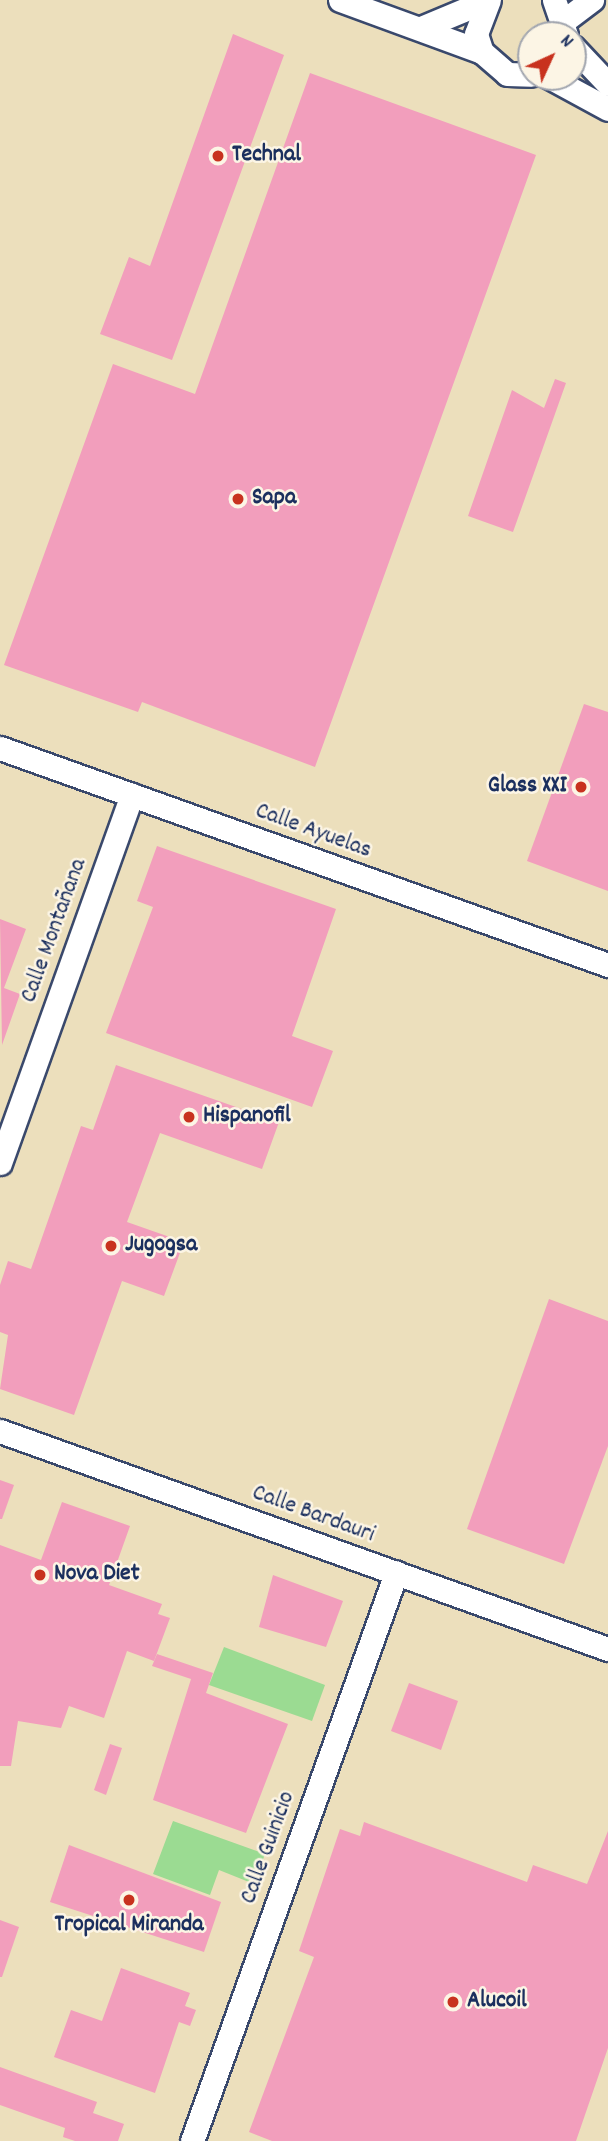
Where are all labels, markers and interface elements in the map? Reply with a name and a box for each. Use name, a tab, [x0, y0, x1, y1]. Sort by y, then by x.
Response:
north arrow	[517, 21, 587, 91]
text: N	[553, 29, 579, 55]
place label: Technal	[232, 142, 301, 170]
marker: Technal	[210, 148, 226, 164]
place label: Sapa	[252, 485, 296, 513]
marker: Sapa	[230, 491, 246, 507]
place label: Glass XXI	[488, 773, 567, 801]
marker: Glass XXI	[573, 779, 589, 795]
street label: Calle Ayuelas	[251, 798, 375, 866]
street label: Calle Montañana	[16, 855, 94, 1007]
place label: Hispanofil	[203, 1103, 291, 1131]
marker: Hispanofil	[181, 1109, 197, 1125]
place label: Jugogsa	[125, 1232, 197, 1260]
marker: Jugogsa	[103, 1238, 119, 1254]
street label: Calle Bardauri	[248, 1480, 378, 1550]
place label: Nova Diet	[54, 1561, 139, 1589]
marker: Nova Diet	[32, 1567, 48, 1583]
street label: Calle Guinicio	[235, 1788, 303, 1908]
marker: Tropical Miranda	[121, 1892, 137, 1908]
place label: Tropical Miranda	[55, 1912, 203, 1940]
place label: Alucoil	[467, 1988, 527, 2016]
marker: Alucoil	[445, 1994, 461, 2010]

